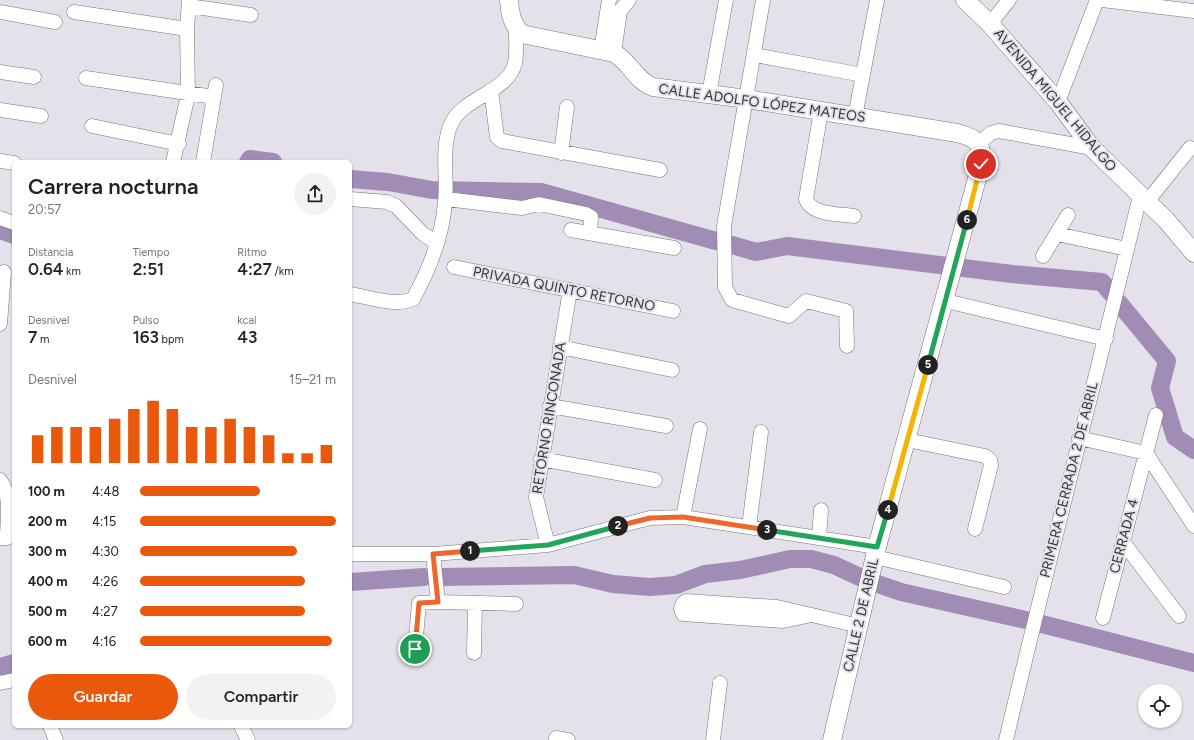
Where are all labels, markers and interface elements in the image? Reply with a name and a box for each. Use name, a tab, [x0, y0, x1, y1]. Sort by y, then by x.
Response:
street label: AVENIDA MIGUEL HIDALGO	[990, 25, 1120, 175]
street label: CALLE ADOLFO LÓPEZ MATEOS	[658, 80, 866, 126]
pin	[964, 147, 998, 181]
icon: check	[970, 153, 992, 175]
text: Carrera nocturna	[28, 173, 198, 200]
button: share	[294, 173, 336, 215]
text: 20:57	[28, 202, 61, 217]
pin: 6	[957, 210, 977, 230]
text: 6	[964, 213, 970, 226]
text: Distancia	[28, 246, 73, 259]
text: Tiempo	[133, 246, 170, 259]
text: Ritmo	[237, 246, 267, 259]
text: 0.64	[28, 259, 63, 279]
text: 2:51	[133, 259, 164, 279]
text: 4:27	[237, 259, 272, 279]
street label: PRIVADA QUINTO RETORNO	[471, 263, 657, 315]
text: km	[63, 265, 81, 278]
text: /km	[272, 265, 294, 278]
text: Desnivel	[28, 314, 69, 327]
text: Pulso	[133, 314, 159, 327]
text: kcal	[237, 314, 257, 327]
text: 7	[28, 327, 37, 347]
text: 163	[133, 327, 159, 347]
text: 43	[237, 327, 257, 347]
text: m	[37, 333, 49, 346]
text: bpm	[159, 333, 184, 346]
street label: RETORNO RINCONADA	[529, 340, 569, 495]
pin: 5	[918, 355, 938, 375]
text: 5	[925, 358, 931, 371]
text: Desnivel	[28, 372, 77, 387]
text: 15–21 m	[289, 372, 336, 387]
street label: PRIMERA CERRADA 2 DE ABRIL	[1036, 380, 1102, 580]
text: 100 m	[28, 484, 65, 499]
text: 4:48	[92, 484, 119, 499]
street label: CERRADA 4	[1106, 496, 1142, 575]
pin: 4	[878, 500, 898, 520]
text: 4	[885, 503, 891, 516]
text: 200 m	[28, 514, 67, 529]
text: 4:15	[92, 514, 116, 529]
pin: 2	[608, 516, 628, 536]
text: 2	[615, 519, 621, 532]
pin: 3	[757, 520, 777, 540]
text: 3	[764, 523, 770, 536]
pin: 1	[460, 541, 480, 561]
text: 300 m	[28, 544, 67, 559]
text: 4:30	[92, 544, 119, 559]
text: 1	[468, 544, 472, 557]
street label: CALLE 2 DE ABRIL	[840, 556, 883, 674]
text: 400 m	[28, 574, 68, 589]
text: 4:26	[92, 574, 118, 589]
text: 500 m	[28, 604, 67, 619]
text: 4:27	[92, 604, 118, 619]
pin	[398, 632, 432, 666]
text: 600 m	[28, 634, 67, 649]
text: 4:16	[92, 634, 116, 649]
icon: arrive	[404, 638, 426, 660]
button: Guardar	[28, 674, 178, 720]
button: Compartir	[186, 674, 336, 720]
map controls	[1138, 684, 1182, 728]
button: locate	[1138, 684, 1182, 728]

